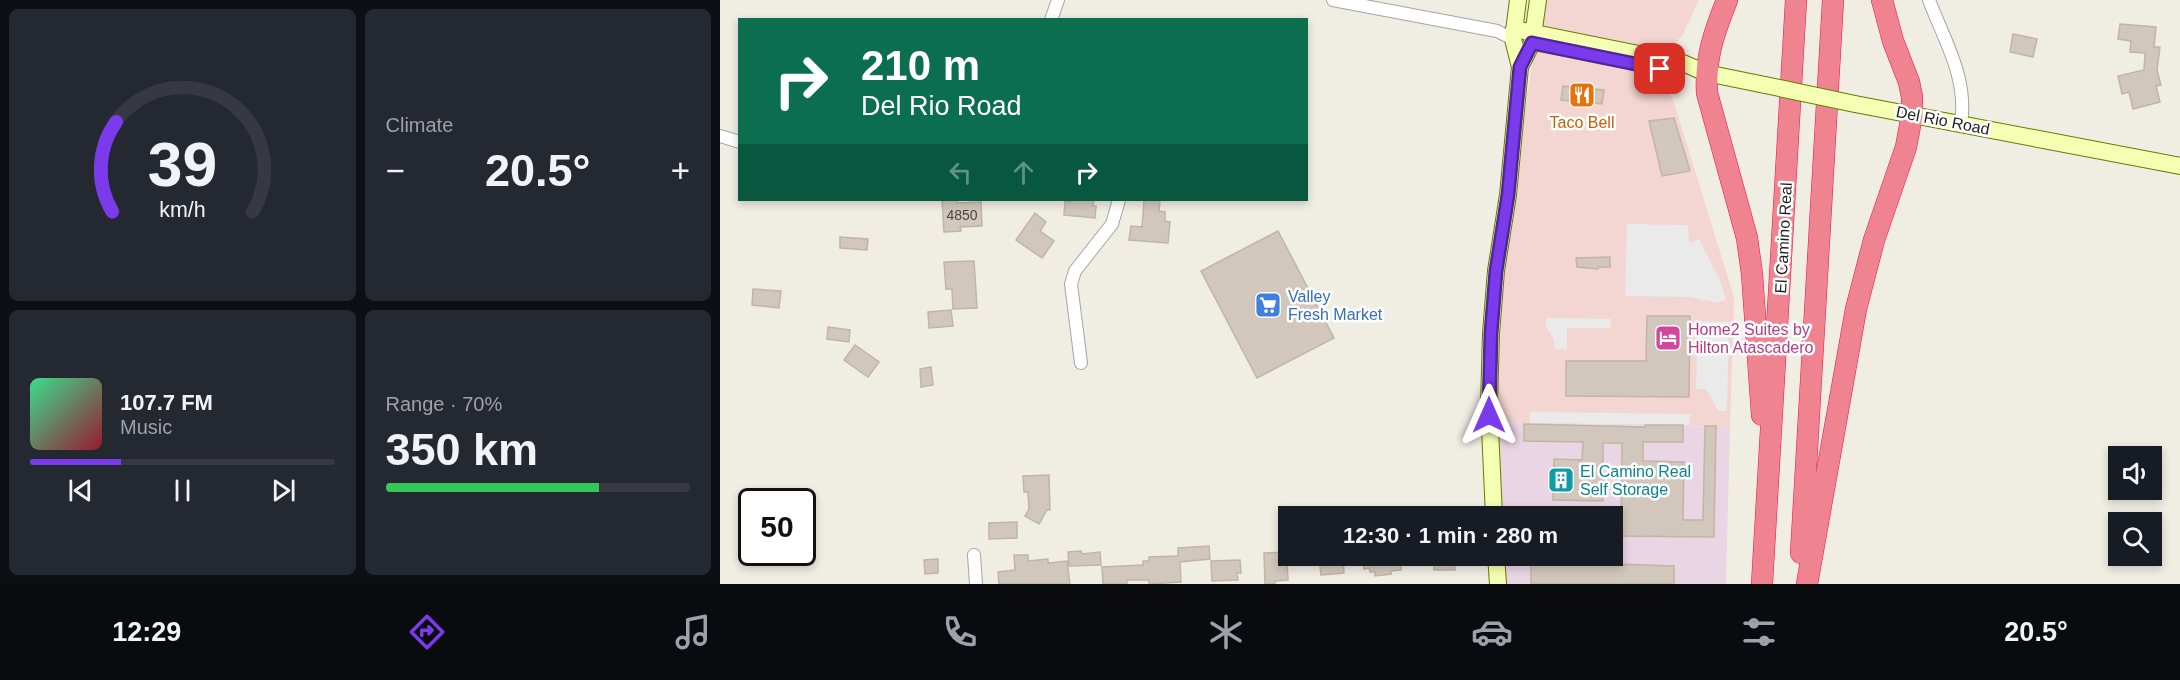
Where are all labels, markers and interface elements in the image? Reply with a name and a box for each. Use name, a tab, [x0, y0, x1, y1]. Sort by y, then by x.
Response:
icon: right	[762, 42, 840, 120]
text: 210 m	[861, 42, 980, 89]
pin	[1634, 43, 1685, 94]
icon: arrive	[1643, 52, 1676, 85]
restaurant icon: Taco Bell	[1567, 80, 1597, 110]
text: Del Rio Road	[861, 91, 1022, 121]
street label: Del Rio Road	[1895, 103, 1991, 138]
text: Climate	[386, 114, 453, 136]
place label: Taco Bell	[1550, 114, 1614, 131]
text: 39	[148, 130, 217, 199]
text: 20.5°	[485, 145, 591, 196]
text: −	[386, 152, 405, 189]
text: +	[671, 152, 690, 189]
icon: left	[944, 156, 977, 189]
icon: ahead	[1007, 156, 1040, 189]
icon: right	[1070, 156, 1103, 189]
street label: El Camino Real	[1772, 182, 1795, 294]
text: km/h	[159, 198, 205, 222]
house number: 4850	[946, 207, 978, 223]
place label: Valley Fresh Market	[1288, 288, 1383, 323]
supermarket icon: Valley Fresh Market	[1253, 290, 1283, 320]
place label: Home2 Suites by Hilton Atascadero	[1688, 321, 1814, 356]
hotel icon: Home2 Suites by Hilton Atascadero	[1653, 323, 1683, 353]
position arrow	[1457, 383, 1521, 447]
text: 107.7 FM	[120, 390, 213, 415]
text: Range · 70%	[386, 393, 502, 415]
text: Music	[120, 416, 172, 438]
text: 350 km	[386, 424, 538, 475]
map controls	[2108, 446, 2162, 566]
button: sound	[2108, 446, 2162, 500]
place label: El Camino Real Self Storage	[1580, 463, 1691, 498]
building icon: El Camino Real Self Storage	[1546, 465, 1576, 495]
icon: previous	[64, 474, 97, 507]
icon: pause	[166, 474, 199, 507]
icon: next	[267, 474, 300, 507]
speed limit sign: 50	[738, 488, 816, 566]
button: search	[2108, 512, 2162, 566]
text: 12:30 · 1 min · 280 m	[1343, 523, 1558, 548]
icon: directions	[406, 611, 448, 653]
icon: music	[672, 611, 714, 653]
icon: phone	[939, 611, 981, 653]
icon: climate	[1205, 611, 1247, 653]
icon: car	[1471, 611, 1513, 653]
icon: filters	[1738, 611, 1780, 653]
text: 12:29	[112, 617, 181, 647]
text: 20.5°	[2004, 617, 2068, 647]

